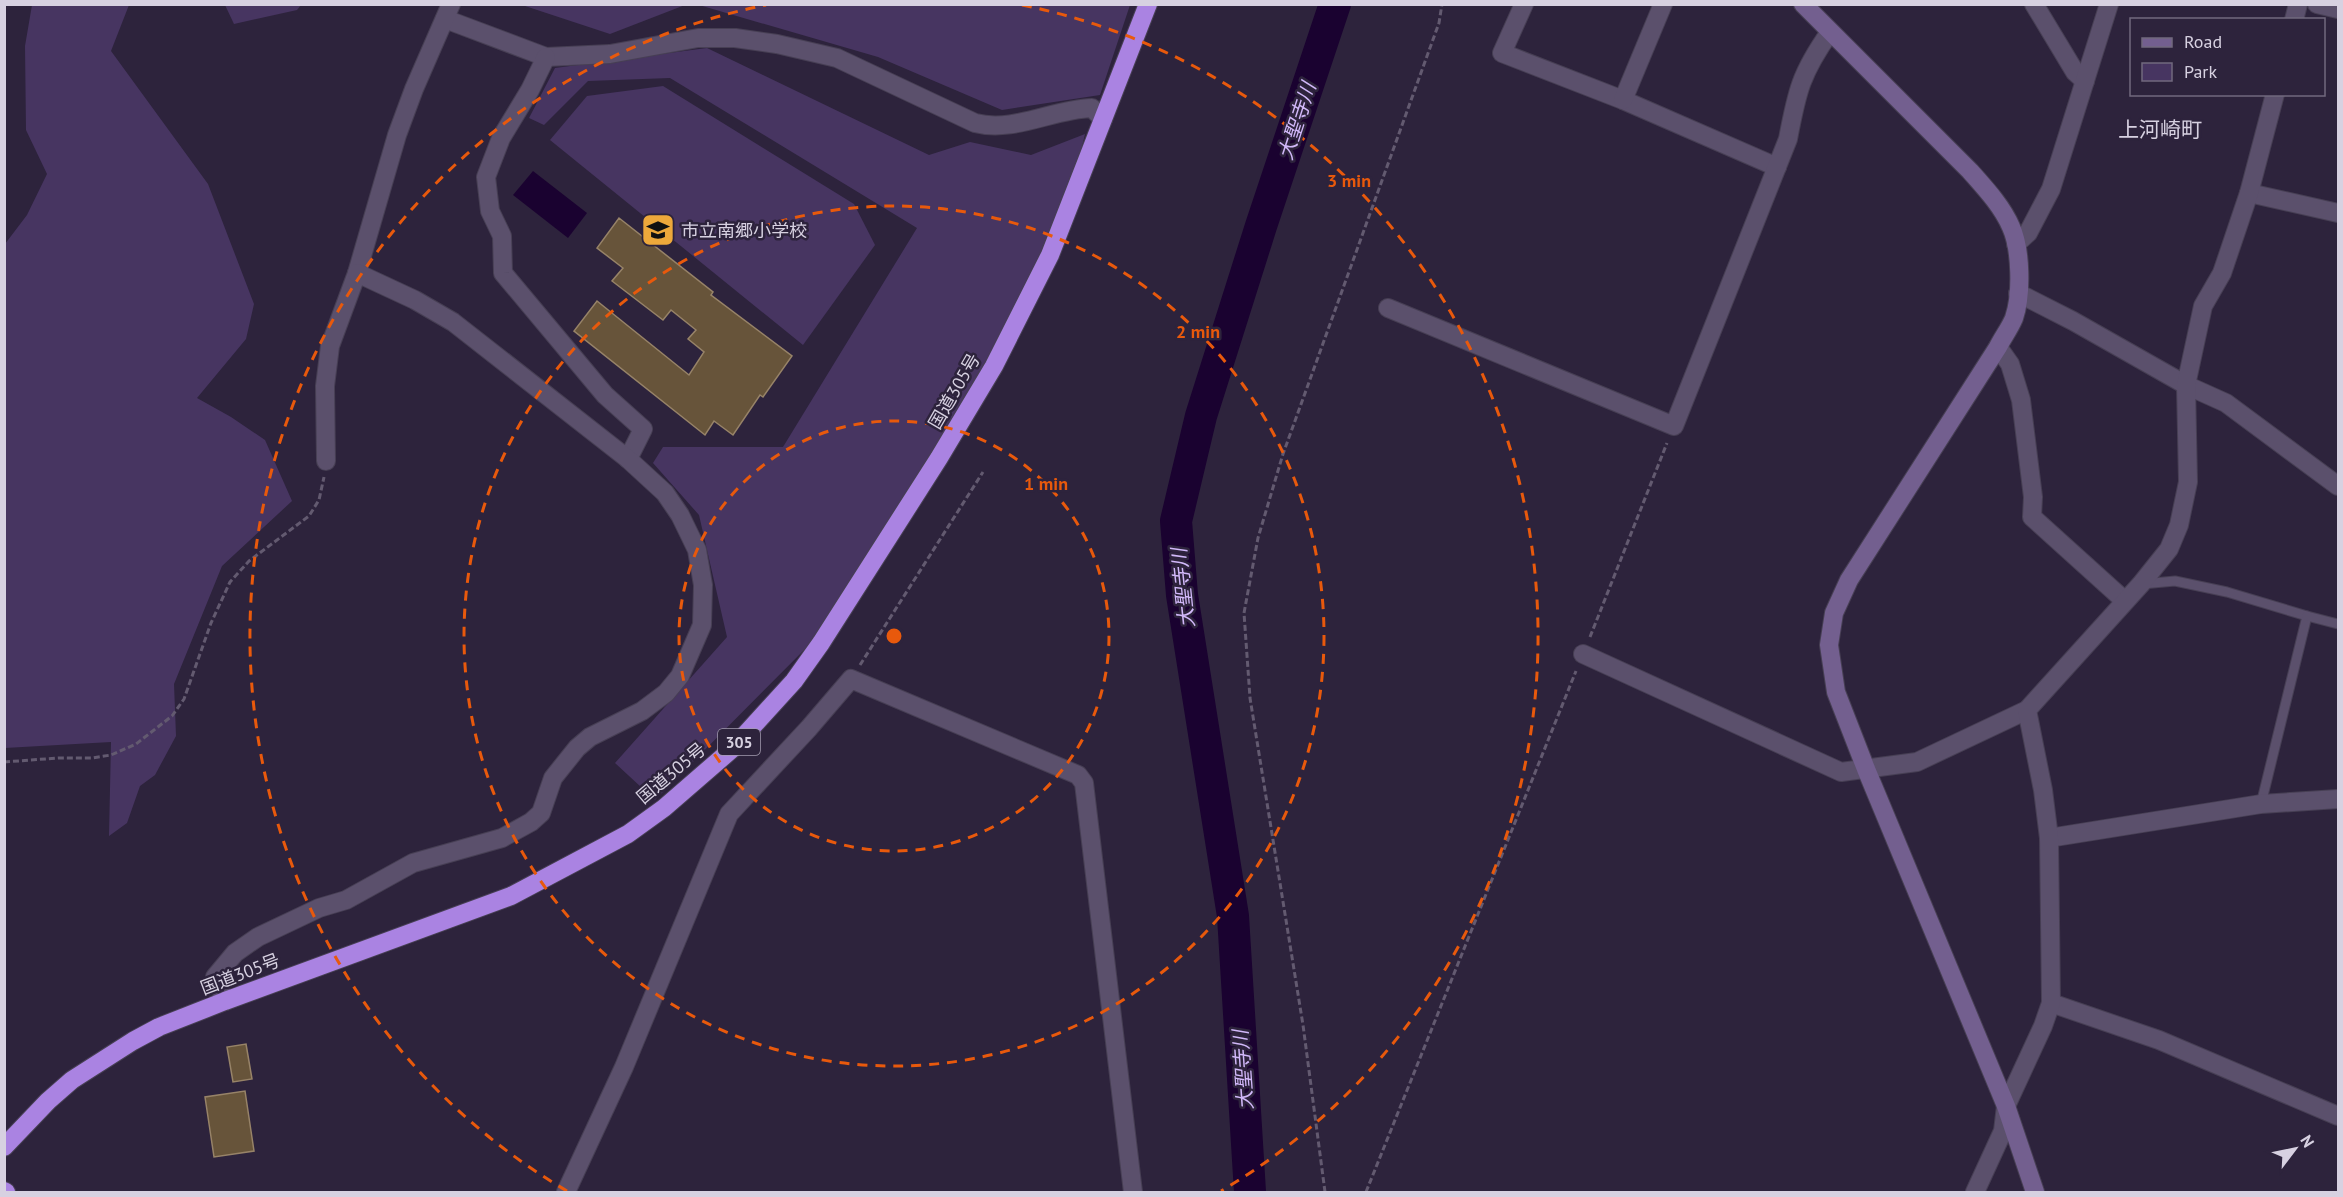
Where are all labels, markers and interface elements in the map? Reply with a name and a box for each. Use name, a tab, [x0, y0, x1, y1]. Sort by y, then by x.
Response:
legend	[2130, 18, 2325, 96]
text: Road	[2184, 30, 2222, 53]
text: Park	[2184, 60, 2217, 83]
water label: 大聖寺川	[1272, 77, 1322, 163]
district label: 上河崎町	[2118, 116, 2202, 143]
text: 3 min	[1327, 169, 1371, 192]
school or university icon: 市立南郷小学校	[640, 212, 676, 248]
place label: 市立南郷小学校	[681, 219, 807, 242]
text: 2 min	[1176, 320, 1220, 343]
street label: 国道305号	[923, 349, 985, 433]
text: 1 min	[1024, 472, 1068, 495]
water label: 大聖寺川	[1166, 545, 1200, 629]
centre of rings	[884, 626, 904, 646]
road number: 305	[718, 729, 760, 755]
street label: 国道305号	[632, 737, 710, 809]
street label: 国道305号	[197, 948, 283, 1000]
water label: 大聖寺川	[1227, 1027, 1259, 1111]
north arrow	[2265, 1119, 2325, 1179]
text: N	[2296, 1131, 2319, 1151]

